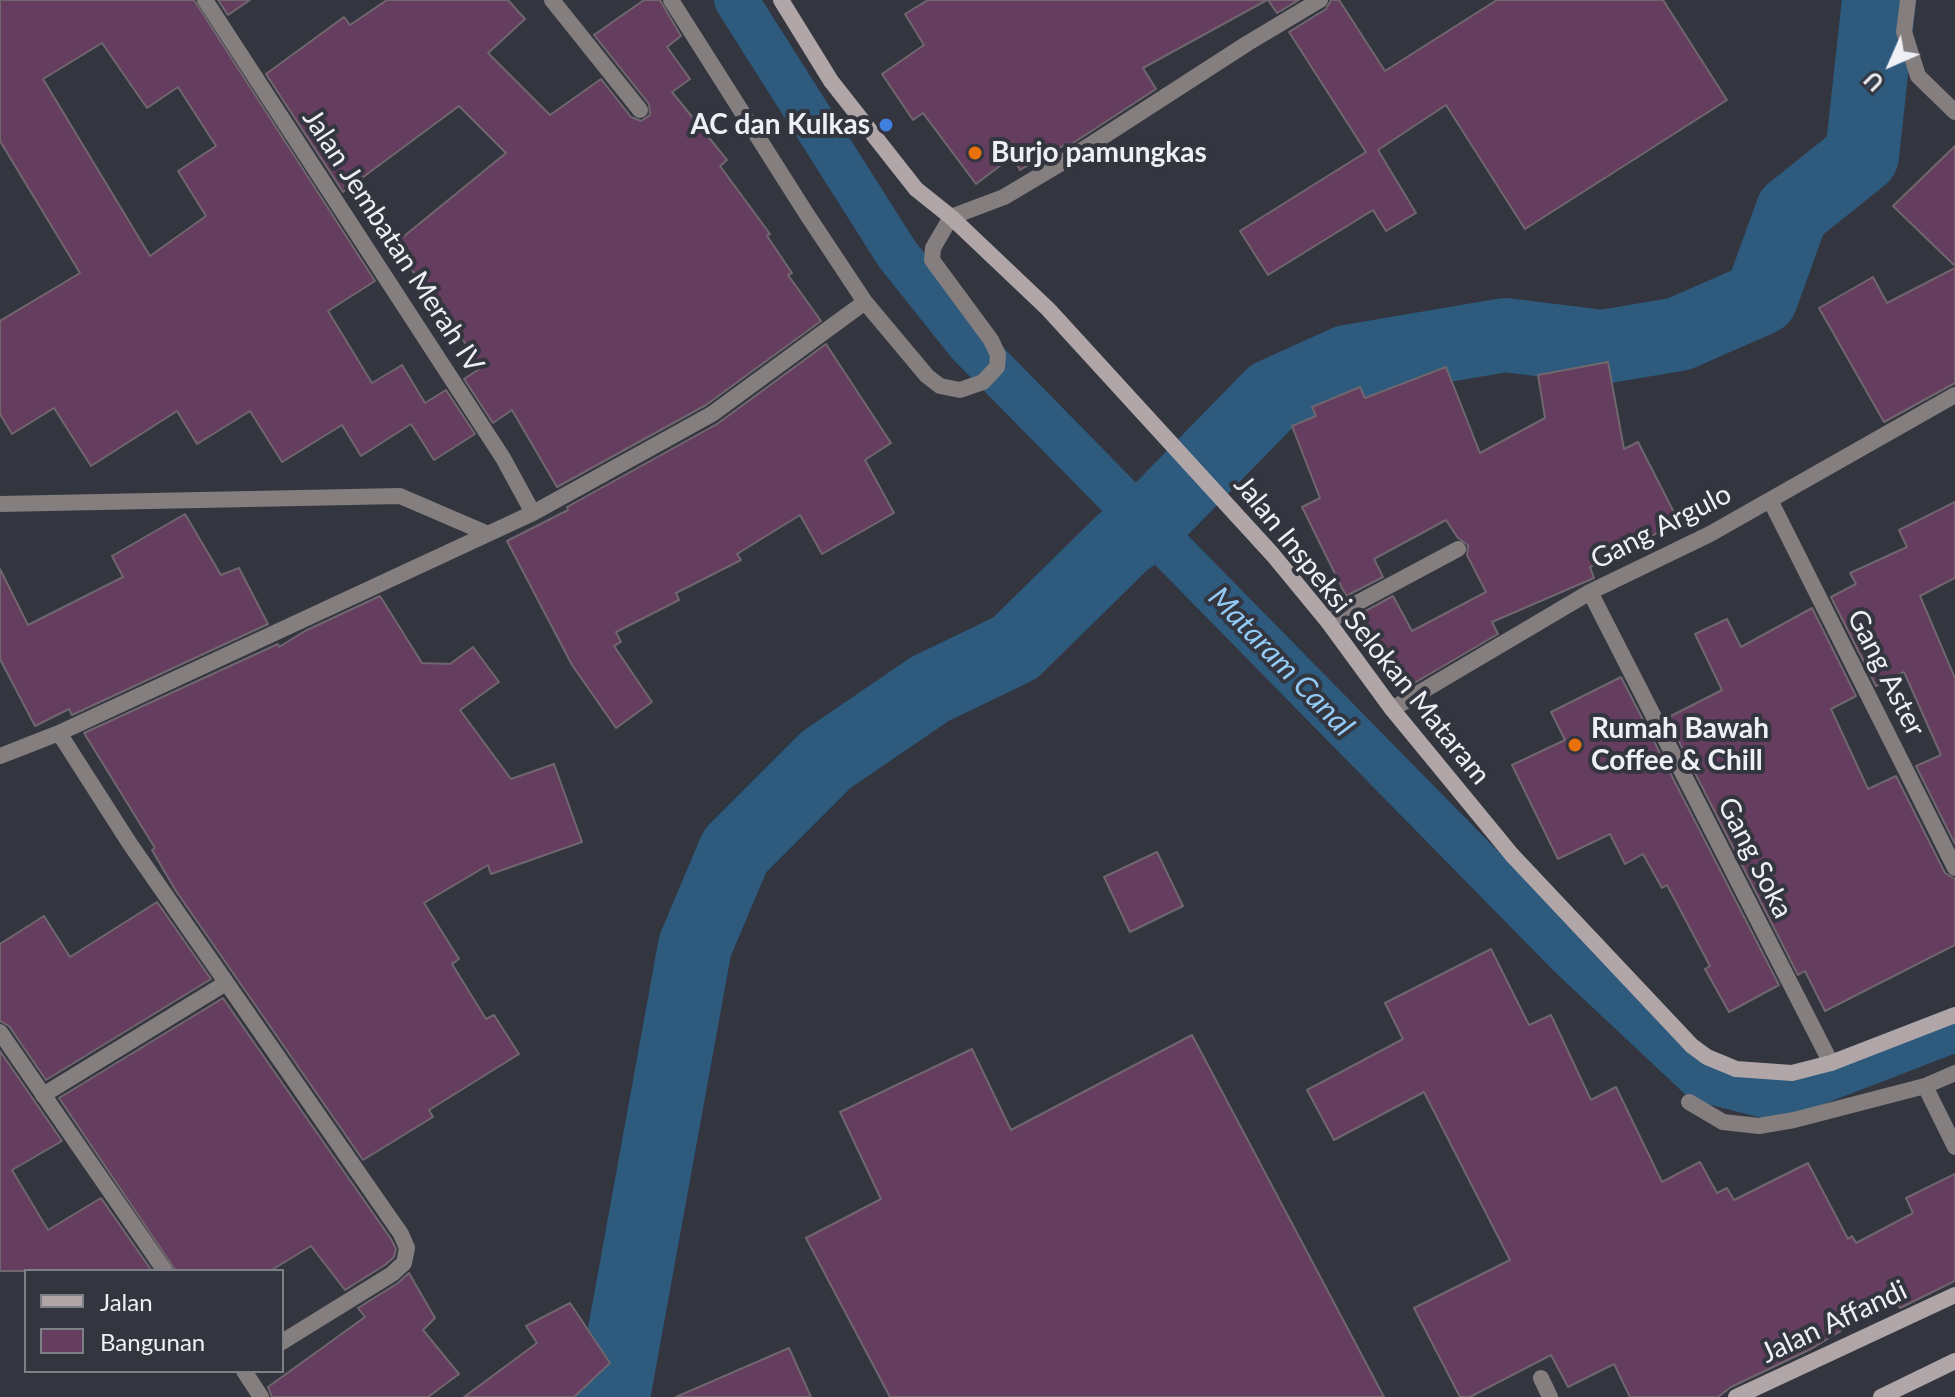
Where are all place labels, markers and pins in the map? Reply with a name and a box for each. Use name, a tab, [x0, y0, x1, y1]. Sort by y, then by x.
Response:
place label: AC dan Kulkas	[690, 108, 870, 142]
marker: AC dan Kulkas	[877, 116, 895, 134]
place label: Burjo pamungkas	[991, 136, 1207, 170]
marker: Burjo pamungkas	[966, 144, 984, 162]
place label: Rumah Bawah Coffee & Chill	[1591, 712, 1769, 778]
marker: Rumah Bawah Coffee & Chill	[1566, 736, 1584, 754]

